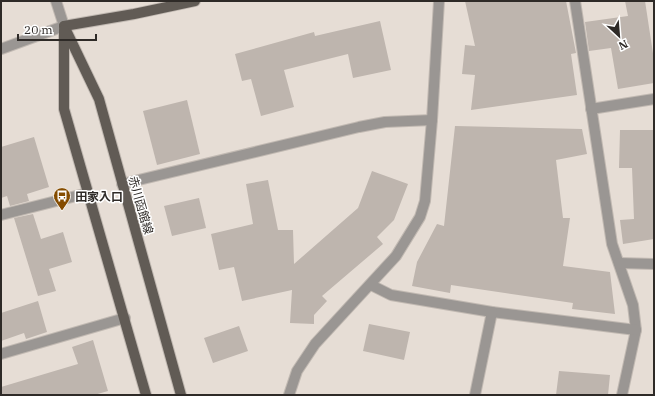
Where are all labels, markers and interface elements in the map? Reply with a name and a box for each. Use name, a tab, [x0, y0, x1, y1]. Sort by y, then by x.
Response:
scale bar	[18, 16, 96, 42]
north arrow	[599, 16, 639, 56]
text: 20 m	[24, 22, 53, 37]
text: N	[616, 37, 630, 53]
street label: 赤川函館線	[126, 174, 156, 236]
bus stop icon: 田家入口	[52, 186, 72, 211]
place label: 田家入口	[75, 189, 123, 204]

